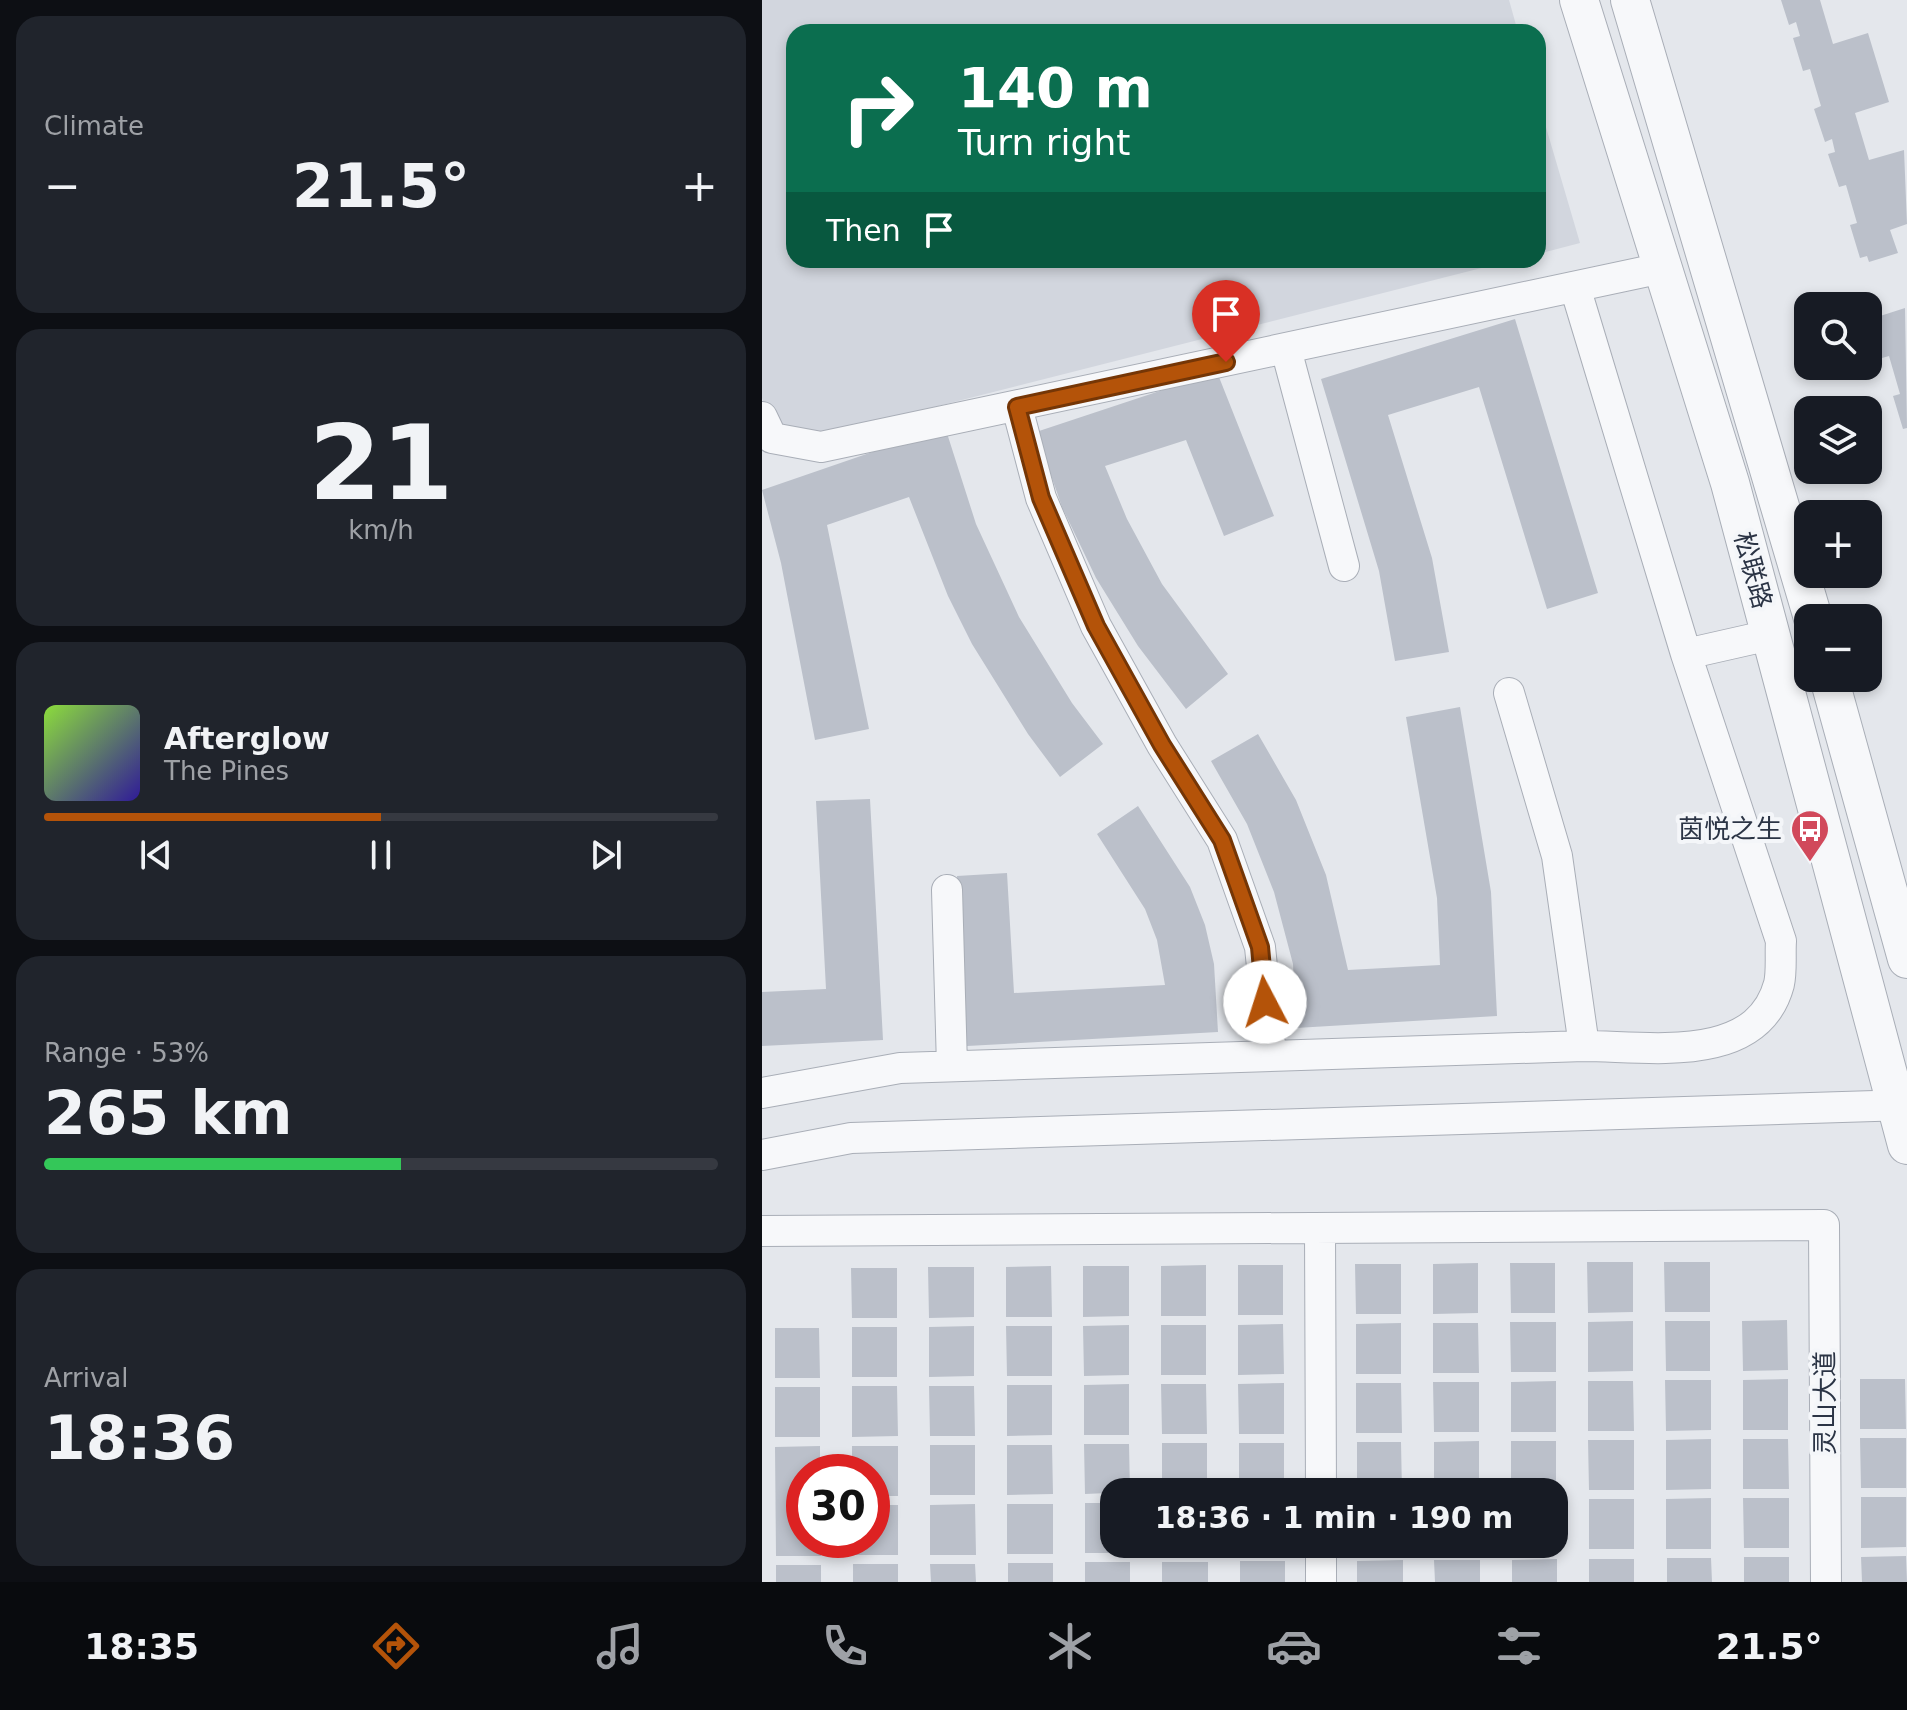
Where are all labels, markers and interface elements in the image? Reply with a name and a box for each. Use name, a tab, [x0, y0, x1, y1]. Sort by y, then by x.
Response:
text: 140 m	[958, 55, 1153, 120]
icon: right	[826, 56, 930, 160]
text: Climate	[44, 111, 144, 141]
text: Turn right	[958, 122, 1130, 163]
text: 21.5°	[292, 151, 470, 221]
text: −	[44, 160, 81, 211]
text: +	[681, 160, 718, 211]
icon: arrive	[917, 208, 961, 252]
text: Then	[826, 213, 901, 248]
pin	[1192, 280, 1260, 362]
icon: arrive	[1204, 292, 1248, 336]
map controls	[1794, 292, 1882, 692]
button: search	[1794, 292, 1882, 380]
button: layers	[1794, 396, 1882, 484]
text: 21	[309, 402, 453, 524]
button: +	[1794, 500, 1882, 588]
text: km/h	[348, 515, 414, 545]
street label: 松联路	[1728, 528, 1778, 612]
button: −	[1794, 604, 1882, 692]
text: Afterglow	[164, 721, 330, 756]
text: The Pines	[164, 756, 289, 786]
bus stop icon: 茵悦之生	[1789, 808, 1831, 863]
place label: 茵悦之生	[1678, 814, 1782, 844]
icon: previous	[134, 833, 178, 877]
icon: pause	[359, 833, 403, 877]
icon: next	[584, 833, 628, 877]
position arrow	[1223, 960, 1307, 1044]
text: Range · 53%	[44, 1038, 209, 1068]
text: 265 km	[44, 1078, 293, 1148]
street label: 灵山大道	[1810, 1351, 1840, 1455]
text: Arrival	[44, 1363, 128, 1393]
text: 18:36	[44, 1403, 235, 1473]
speed limit sign: 30	[786, 1454, 890, 1558]
text: 18:36 · 1 min · 190 m	[1155, 1500, 1513, 1535]
icon: directions	[368, 1618, 424, 1674]
icon: music	[592, 1618, 648, 1674]
icon: phone	[817, 1618, 873, 1674]
icon: climate	[1042, 1618, 1098, 1674]
icon: car	[1266, 1618, 1322, 1674]
icon: filters	[1491, 1618, 1547, 1674]
text: 18:35	[84, 1626, 199, 1667]
text: 21.5°	[1716, 1626, 1823, 1667]

